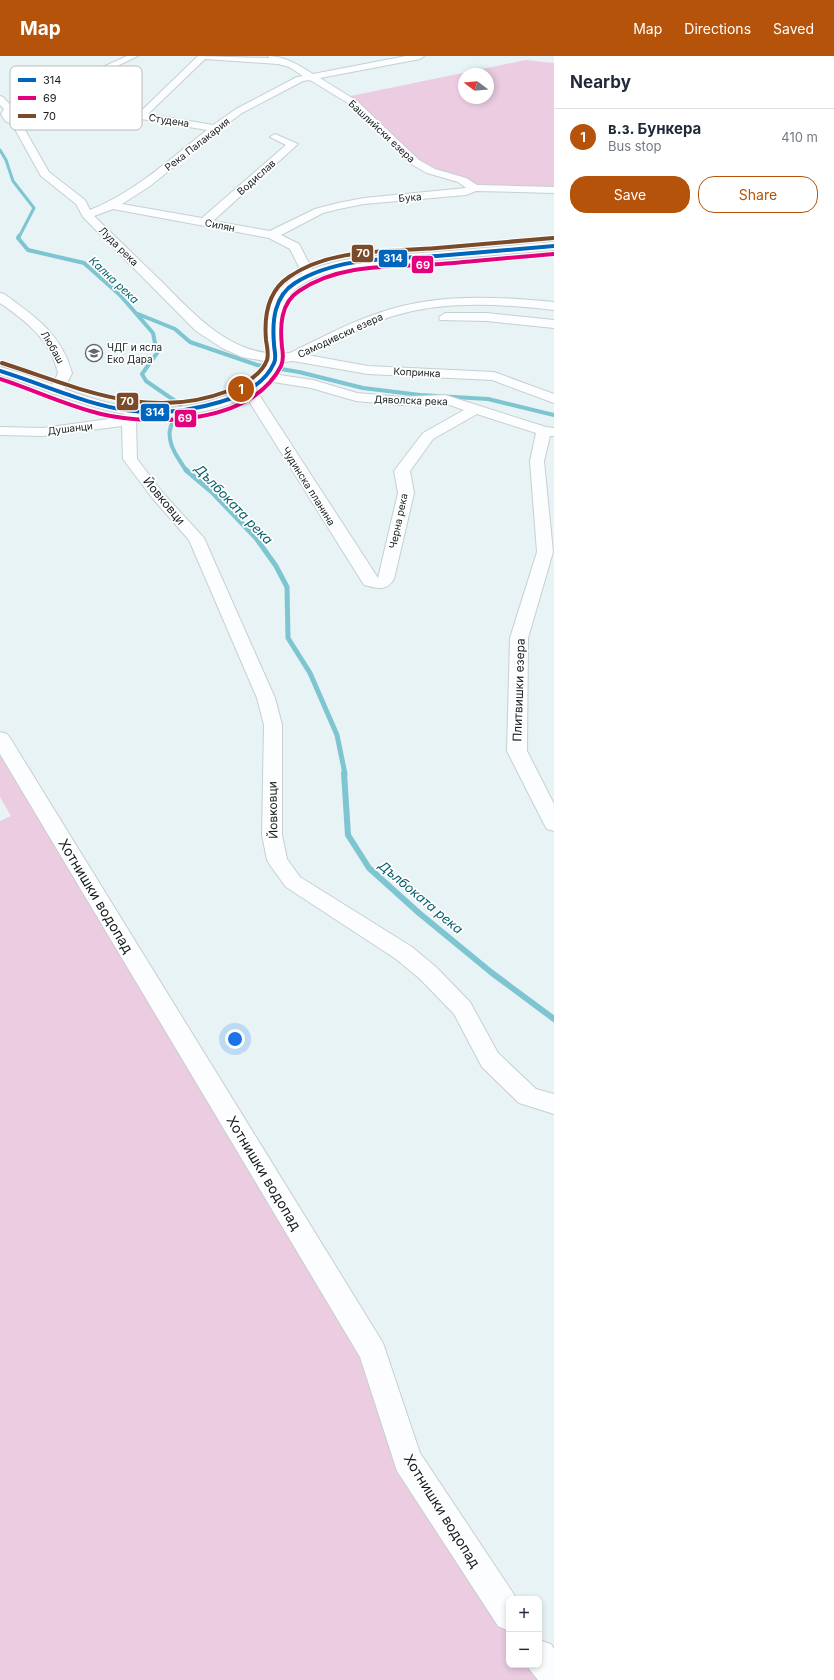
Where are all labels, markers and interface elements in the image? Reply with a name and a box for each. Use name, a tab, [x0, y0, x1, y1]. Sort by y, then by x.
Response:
text: Map	[20, 17, 61, 40]
text: Map	[633, 20, 662, 37]
text: Directions	[684, 20, 751, 37]
text: Saved	[773, 20, 814, 37]
legend	[10, 66, 142, 130]
north arrow	[458, 68, 494, 104]
text: Nearby	[570, 72, 631, 92]
text: 314	[43, 73, 61, 87]
text: 69	[43, 91, 57, 105]
street label: Башлийски езера	[346, 97, 418, 165]
text: 70	[43, 109, 56, 123]
street label: Студена	[148, 111, 190, 129]
street label: Река Палакария	[162, 115, 232, 173]
text: в.з. Бункера	[608, 119, 701, 138]
text: 1	[580, 129, 586, 145]
text: 410 m	[781, 129, 818, 145]
text: Bus stop	[608, 138, 661, 154]
street label: Водислав	[234, 156, 278, 197]
button: Save	[570, 176, 690, 213]
button: Share	[698, 176, 818, 213]
street label: Бука	[398, 190, 422, 204]
street label: Силян	[204, 216, 236, 234]
street label: Луда река	[97, 224, 141, 268]
line badge: 70	[351, 244, 374, 263]
text: 70	[356, 246, 370, 260]
line badge: 314	[378, 249, 408, 268]
text: 314	[383, 251, 403, 265]
water label: Кална река	[86, 254, 142, 307]
line badge: 69	[411, 255, 434, 274]
text: 69	[416, 258, 430, 272]
street label: Самодивски езера	[295, 310, 385, 360]
street label: Любаш	[39, 329, 67, 365]
place label: ЧДГ и ясла Еко Дара	[107, 341, 162, 365]
school or university icon: ЧДГ и ясла Еко Дара	[84, 343, 104, 363]
street label: Копринка	[393, 365, 441, 379]
pin: 1	[228, 374, 254, 404]
line badge: 70	[116, 392, 139, 411]
street label: Дяволска река	[374, 393, 448, 407]
text: 70	[120, 394, 134, 408]
line badge: 314	[140, 403, 170, 422]
text: 314	[145, 405, 165, 419]
line badge: 69	[174, 409, 197, 428]
text: 69	[178, 411, 192, 425]
street label: Душанци	[47, 419, 93, 437]
street label: Чудинска планина	[280, 444, 338, 528]
water label: Дълбоката река	[191, 460, 276, 547]
street label: Йовковци	[140, 474, 189, 528]
street label: Черна река	[386, 492, 410, 550]
street label: Плитвишки езера	[509, 638, 528, 742]
street label: Йовковци	[264, 781, 281, 839]
street label: Хотнишки водопад	[56, 835, 137, 956]
water label: Дълбоката река	[375, 856, 466, 937]
your location	[225, 1029, 245, 1049]
street label: Хотнишки водопад	[224, 1112, 305, 1233]
street label: Хотнишки водопад	[401, 1451, 484, 1571]
map controls	[506, 1596, 542, 1668]
button: +	[506, 1596, 542, 1632]
button: −	[506, 1632, 542, 1668]

